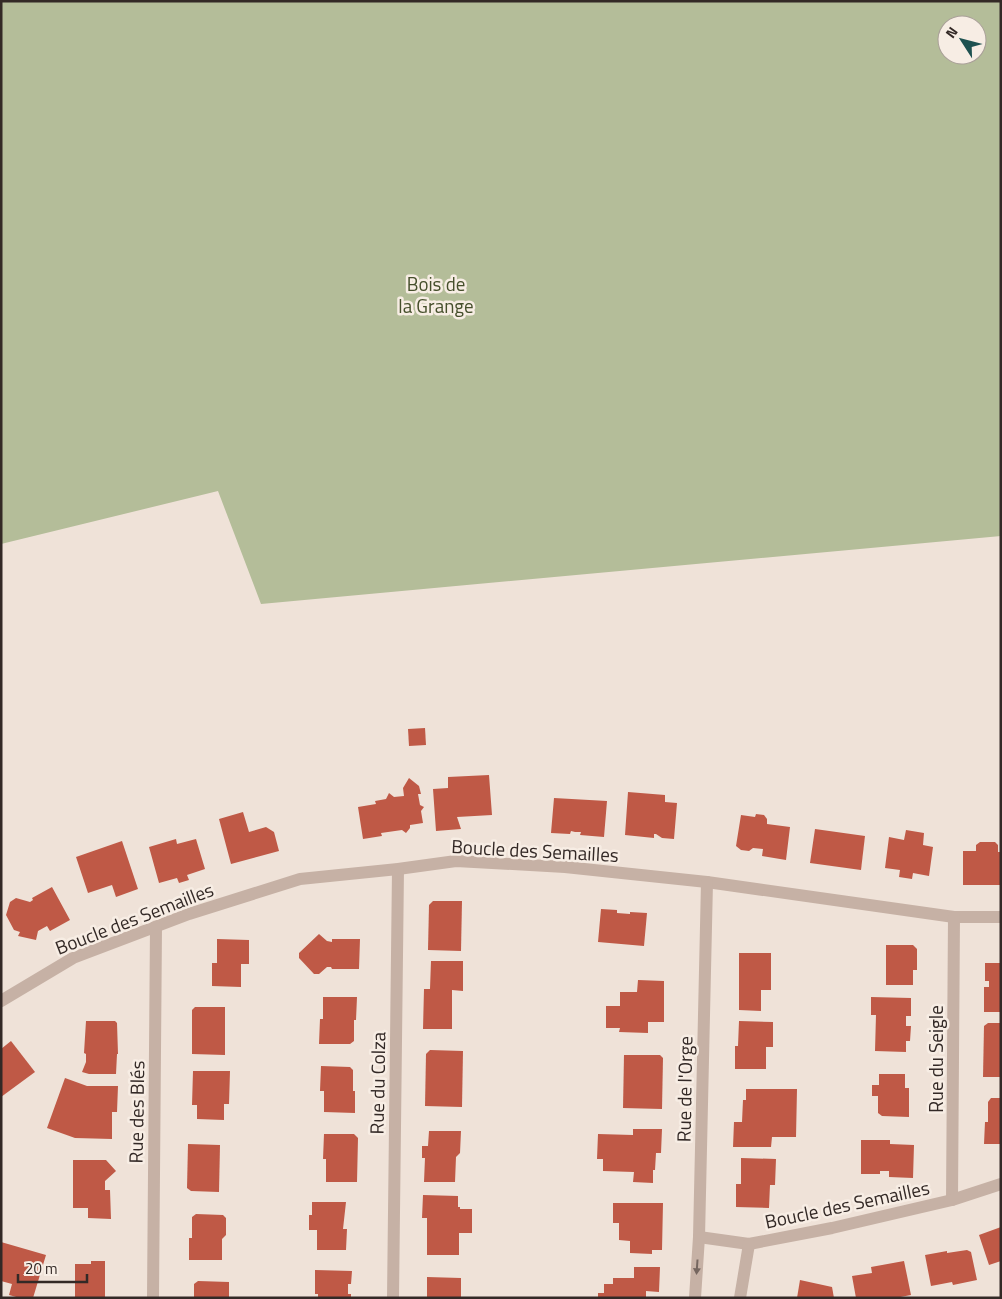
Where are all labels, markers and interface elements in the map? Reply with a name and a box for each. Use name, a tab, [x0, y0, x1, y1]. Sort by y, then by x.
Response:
north arrow	[937, 15, 987, 65]
text: N	[940, 22, 962, 42]
park label: Bois de la Grange	[398, 269, 474, 320]
street label: Boucle des Semailles	[451, 831, 620, 869]
street label: Boucle des Semailles	[51, 874, 218, 962]
street label: Rue du Seigle	[921, 1005, 950, 1113]
street label: Rue du Colza	[362, 1031, 392, 1135]
street label: Rue de l'Orge	[669, 1036, 699, 1142]
street label: Rue des Blés	[121, 1060, 151, 1164]
street label: Boucle des Semailles	[762, 1172, 932, 1236]
scale bar	[18, 1252, 86, 1284]
text: 20 m	[25, 1257, 58, 1280]
one-way arrow	[693, 1260, 701, 1276]

